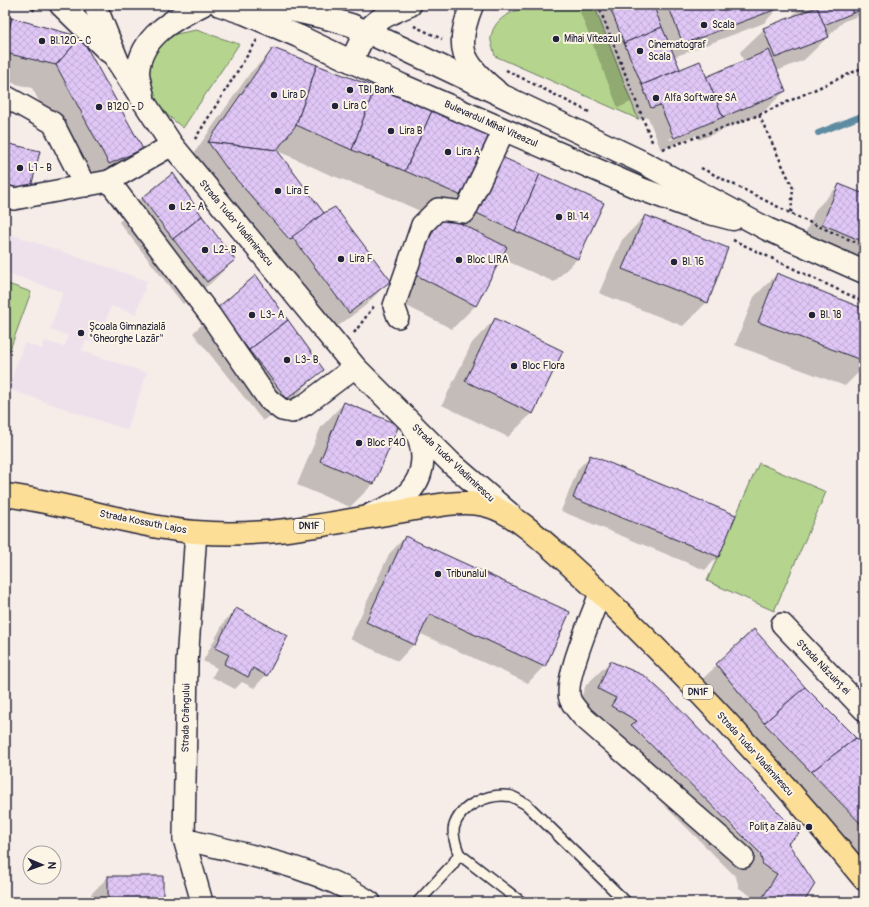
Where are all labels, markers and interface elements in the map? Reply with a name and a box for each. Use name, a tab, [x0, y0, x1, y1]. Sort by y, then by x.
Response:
place label: Scala	[712, 19, 735, 31]
marker: Scala	[699, 20, 709, 30]
place label: Mihai Viteazul	[564, 33, 620, 45]
marker: Mihai Viteazul	[551, 34, 561, 44]
place label: Bl.120 - C	[50, 35, 91, 47]
marker: Bl.120 - C	[37, 36, 47, 46]
place label: Cinematograf Scala	[648, 39, 706, 63]
marker: Cinematograf Scala	[635, 46, 645, 56]
place label: TBI Bank	[358, 84, 395, 96]
marker: TBI Bank	[345, 85, 355, 95]
place label: Lira D	[282, 89, 306, 101]
marker: Lira D	[269, 90, 279, 100]
place label: Alfa Software SA	[664, 92, 737, 104]
marker: Alfa Software SA	[651, 93, 661, 103]
street label: Bulevardul Mihai Viteazul	[442, 98, 540, 150]
place label: Lira C	[343, 100, 367, 112]
place label: B120 - D	[107, 101, 144, 113]
marker: Lira C	[330, 101, 340, 111]
marker: B120 - D	[94, 102, 104, 112]
place label: Lira B	[399, 125, 423, 137]
marker: Lira B	[386, 126, 396, 136]
place label: Lira A	[456, 146, 481, 158]
marker: Lira A	[443, 147, 453, 157]
place label: L1 - B	[28, 162, 52, 174]
marker: L1 - B	[15, 163, 25, 173]
street label: Strada Tudor Vladimirescu	[196, 177, 276, 269]
place label: Lira E	[286, 185, 309, 197]
marker: Lira E	[273, 186, 283, 196]
place label: L2- A	[180, 201, 205, 213]
marker: L2- A	[167, 202, 177, 212]
place label: Bl. 14	[567, 211, 589, 223]
marker: Bl. 14	[554, 212, 564, 222]
place label: L2- B	[213, 244, 237, 256]
marker: L2- B	[200, 245, 210, 255]
place label: Lira F	[349, 253, 373, 265]
marker: Lira F	[336, 254, 346, 264]
place label: Bloc LIRA	[467, 254, 509, 266]
marker: Bloc LIRA	[454, 255, 464, 265]
place label: Bl. 16	[682, 256, 704, 268]
marker: Bl. 16	[669, 257, 679, 267]
place label: L3- A	[260, 309, 285, 321]
place label: Bl. 18	[820, 309, 841, 321]
marker: L3- A	[247, 310, 257, 320]
marker: Bl. 18	[807, 310, 817, 320]
place label: Școala Gimnazială "Gheorghe Lazăr"	[89, 321, 166, 345]
marker: Școala Gimnazială "Gheorghe Lazăr"	[76, 328, 86, 338]
place label: L3- B	[295, 354, 319, 366]
marker: L3- B	[282, 355, 292, 365]
place label: Bloc Flora	[522, 360, 565, 372]
marker: Bloc Flora	[509, 361, 519, 371]
street label: Strada Tudor Vladimirescu	[409, 421, 497, 505]
place label: Bloc P40	[367, 437, 406, 449]
marker: Bloc P40	[354, 438, 364, 448]
street label: Strada Kossuth Lajos	[99, 508, 188, 536]
road number: DN1F	[294, 519, 324, 533]
place label: Tribunalul	[446, 568, 487, 580]
marker: Tribunalul	[433, 569, 443, 579]
street label: Strada Năzuinței	[794, 637, 852, 697]
street label: Strada Crângului	[179, 683, 193, 753]
road number: DN1F	[683, 685, 713, 699]
street label: Strada Tudor Vladimirescu	[714, 710, 796, 798]
place label: Polița Zalău	[749, 821, 801, 833]
marker: Polița Zalău	[804, 822, 814, 832]
north arrow	[22, 845, 62, 885]
text: N	[45, 861, 58, 870]

